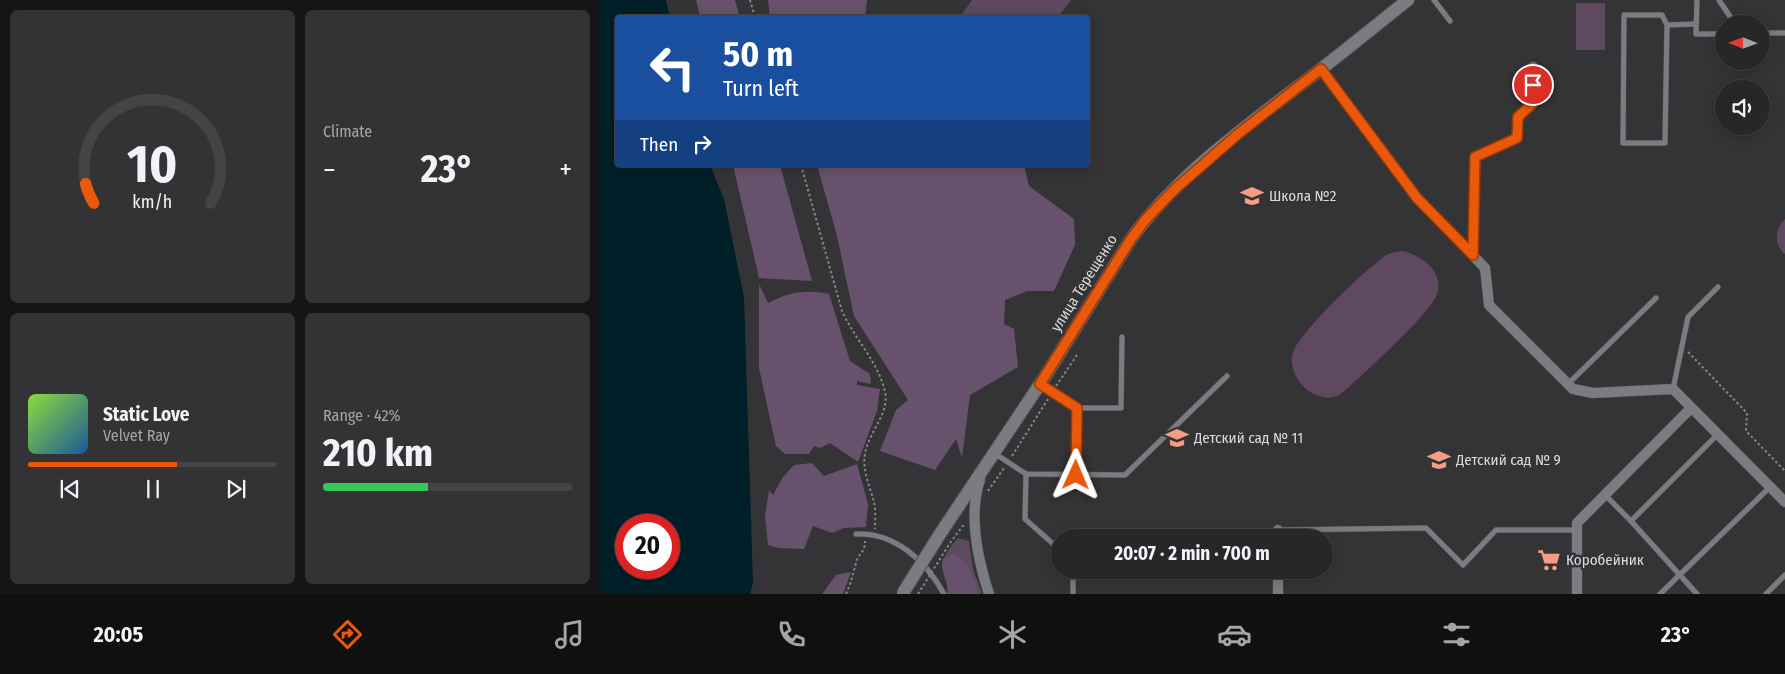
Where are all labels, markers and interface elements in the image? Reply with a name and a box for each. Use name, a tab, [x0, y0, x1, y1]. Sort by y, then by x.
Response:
north arrow	[1715, 15, 1770, 70]
map controls	[1715, 15, 1770, 135]
text: 50 m	[723, 33, 793, 75]
icon: left	[640, 35, 705, 100]
pin	[1512, 64, 1554, 106]
icon: arrive	[1519, 71, 1547, 99]
text: Turn left	[723, 75, 799, 102]
button: sound	[1715, 80, 1770, 135]
text: Climate	[323, 122, 372, 141]
icon: right	[688, 130, 716, 158]
text: 10	[127, 133, 178, 196]
text: Then	[640, 133, 678, 156]
text: 23°	[421, 146, 474, 192]
text: −	[323, 153, 336, 186]
text: +	[559, 153, 572, 186]
school or university icon: Школа №2	[1239, 183, 1265, 209]
place label: Школа №2	[1269, 187, 1337, 205]
text: km/h	[133, 191, 172, 213]
street label: улица Терещенко	[1047, 231, 1121, 335]
text: Static Love	[103, 403, 190, 426]
text: Range · 42%	[323, 406, 400, 425]
school or university icon: Детский сад № 11	[1164, 425, 1190, 451]
text: Velvet Ray	[103, 426, 170, 445]
place label: Детский сад № 11	[1193, 429, 1303, 447]
text: 210 km	[323, 430, 433, 476]
school or university icon: Детский сад № 9	[1426, 447, 1452, 473]
position arrow	[1049, 448, 1101, 500]
place label: Детский сад № 9	[1455, 451, 1561, 469]
icon: previous	[56, 475, 84, 503]
icon: pause	[139, 475, 167, 503]
icon: next	[222, 475, 250, 503]
speed limit sign: 20	[615, 514, 680, 579]
text: 20:07 · 2 min · 700 m	[1114, 542, 1270, 565]
supermarket icon: Коробейник	[1536, 547, 1562, 573]
place label: Коробейник	[1566, 551, 1644, 569]
icon: directions	[330, 617, 365, 652]
icon: music	[552, 617, 587, 652]
icon: phone	[774, 617, 809, 652]
icon: climate	[995, 617, 1030, 652]
icon: car	[1217, 617, 1252, 652]
icon: filters	[1439, 617, 1474, 652]
text: 20:05	[93, 621, 143, 648]
text: 23°	[1661, 621, 1692, 648]

